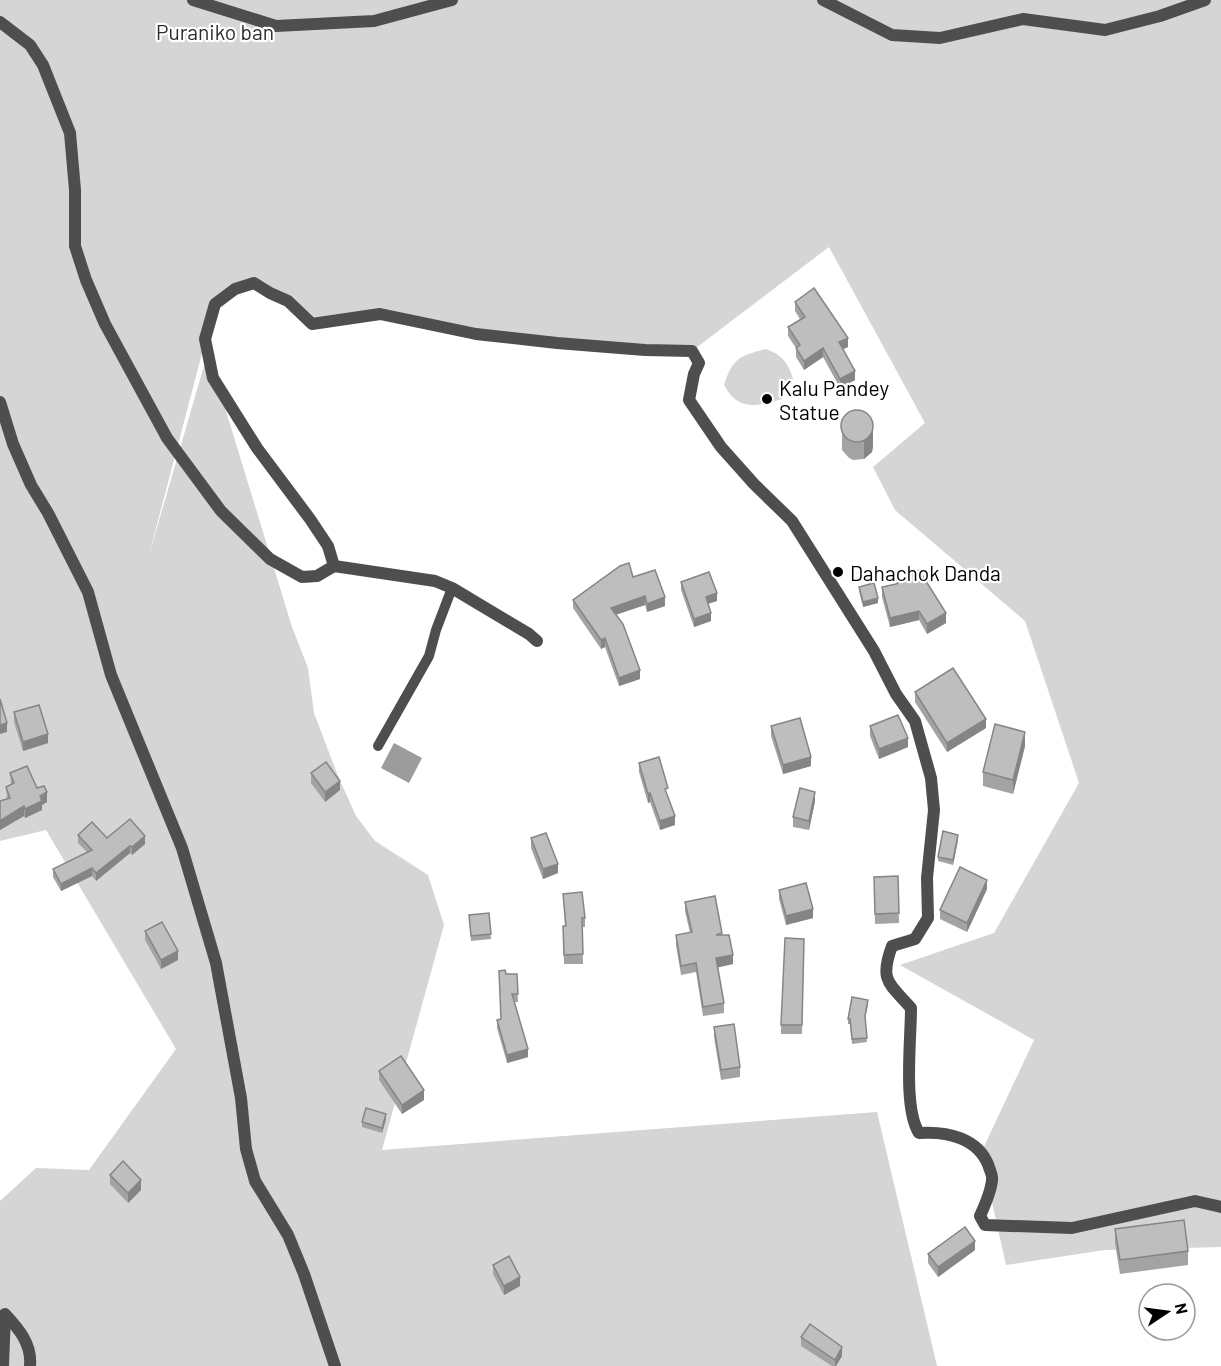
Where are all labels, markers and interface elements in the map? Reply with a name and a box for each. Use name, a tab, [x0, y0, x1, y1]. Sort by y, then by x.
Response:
park label: Puraniko ban	[156, 19, 274, 44]
place label: Kalu Pandey Statue	[779, 375, 890, 424]
marker: Kalu Pandey Statue	[760, 392, 774, 406]
place label: Dahachok Danda	[850, 560, 1001, 585]
marker: Dahachok Danda	[831, 565, 845, 579]
north arrow	[1137, 1282, 1197, 1342]
text: N	[1172, 1301, 1193, 1316]

